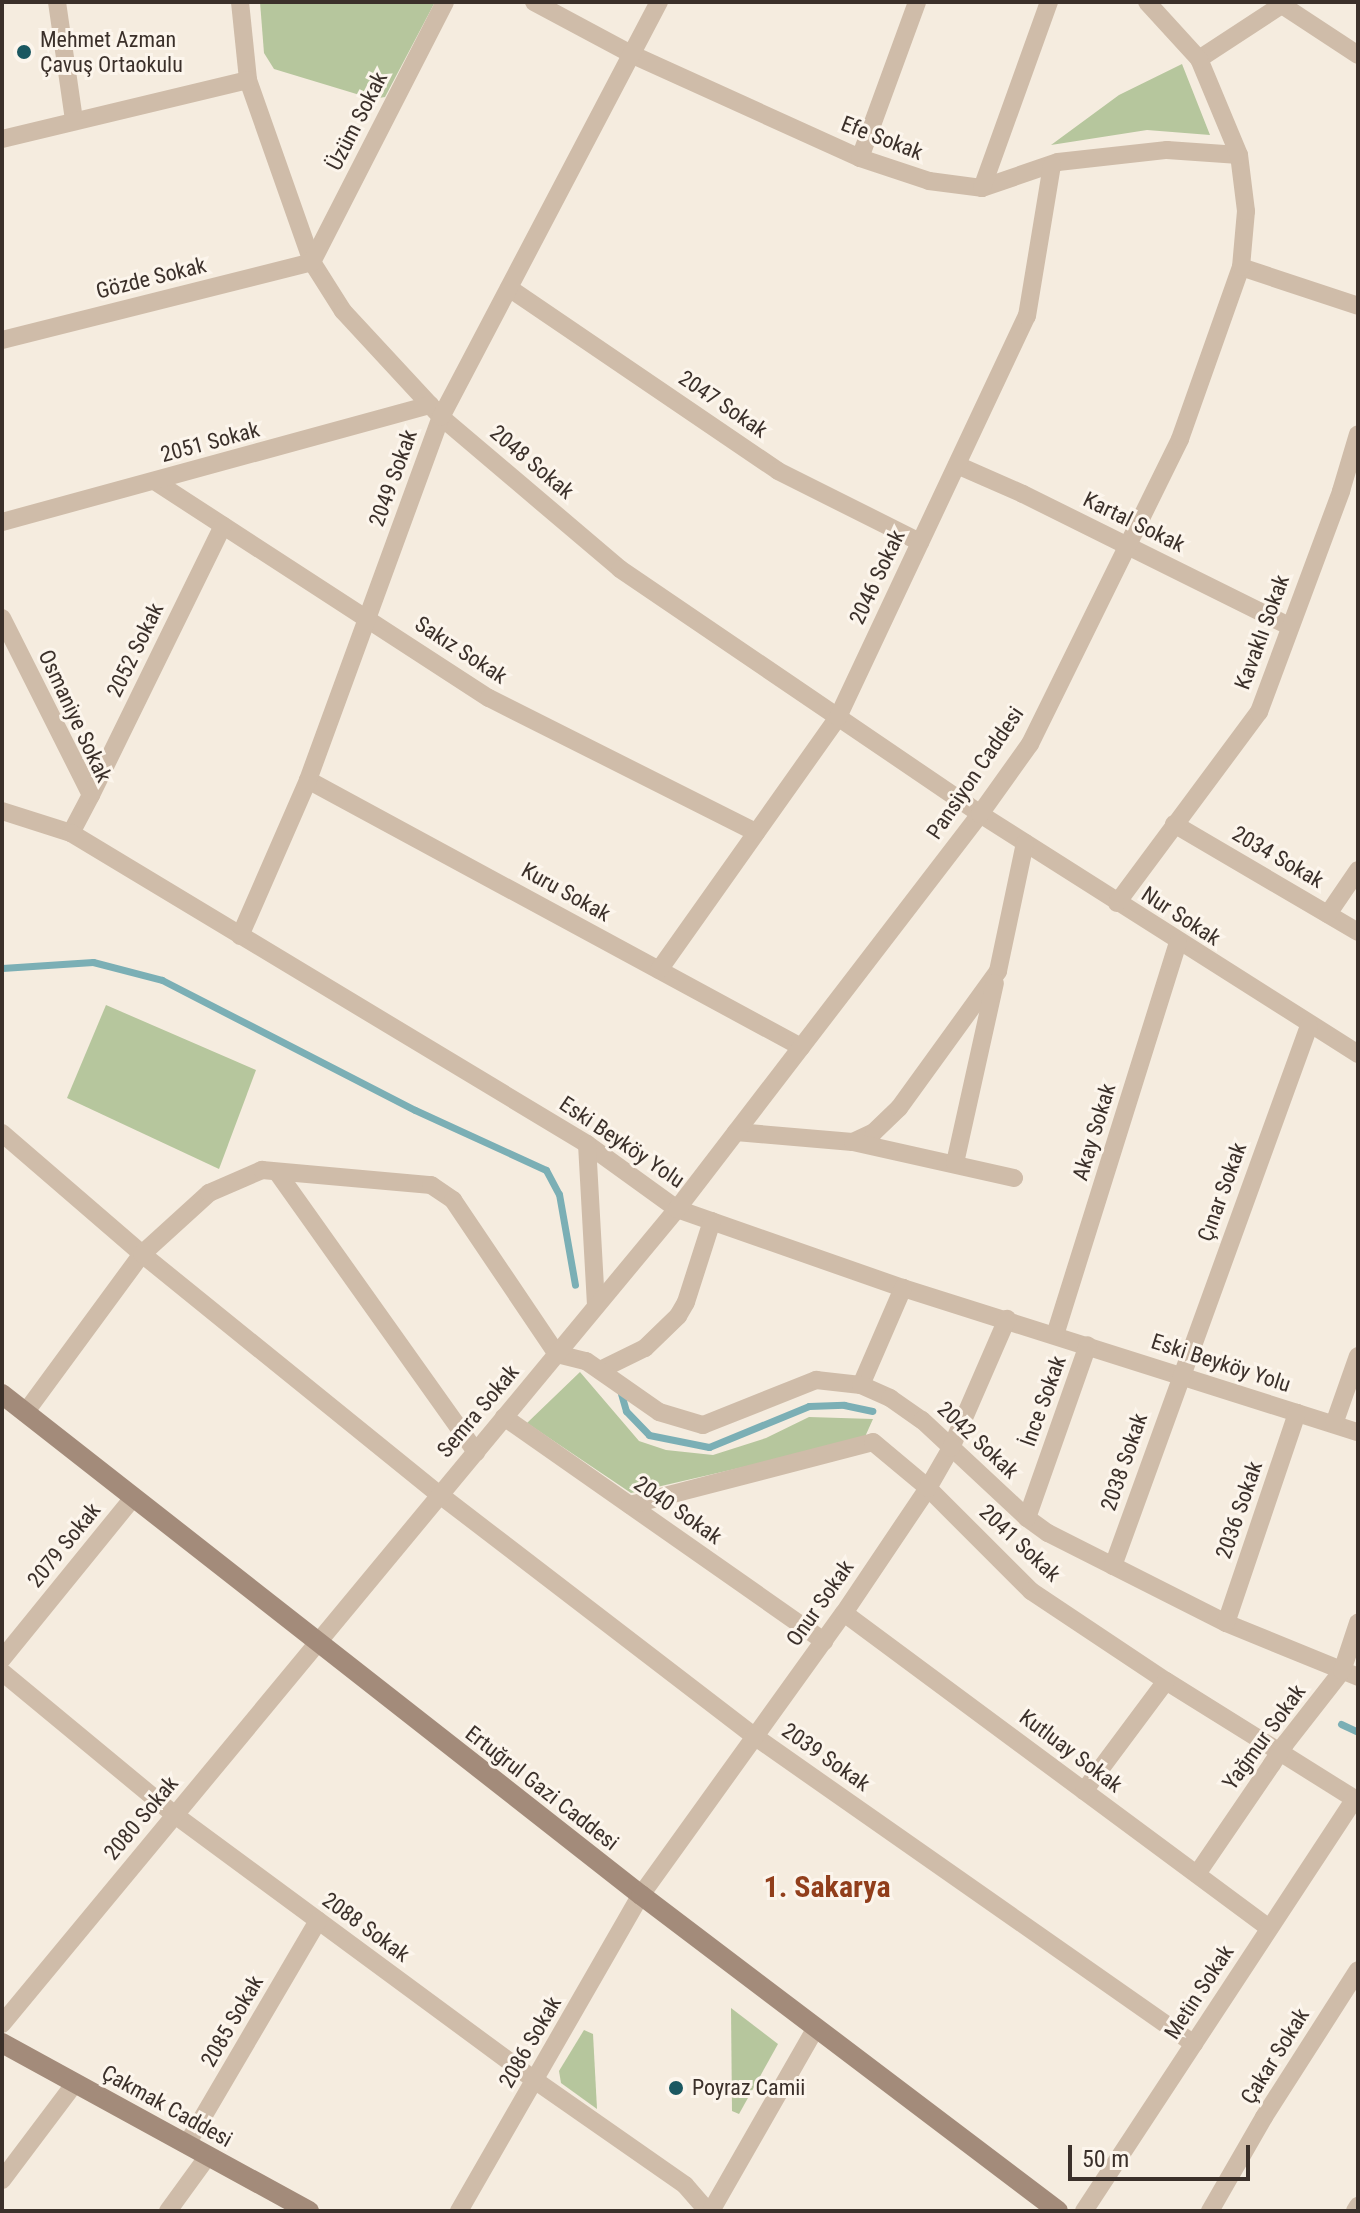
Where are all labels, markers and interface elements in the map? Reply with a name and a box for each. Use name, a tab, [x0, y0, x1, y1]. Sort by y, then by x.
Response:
place label: Mehmet Azman Çavuş Ortaokulu	[40, 26, 183, 78]
marker: Mehmet Azman Çavuş Ortaokulu	[15, 43, 33, 61]
street label: Üzüm Sokak	[321, 67, 393, 175]
street label: Efe Sokak	[837, 110, 927, 166]
street label: Gözde Sokak	[93, 252, 209, 304]
street label: 2047 Sokak	[674, 365, 772, 443]
street label: 2051 Sokak	[158, 416, 262, 468]
street label: 2048 Sokak	[485, 419, 579, 505]
street label: 2049 Sokak	[363, 426, 423, 530]
street label: Kartal Sokak	[1079, 486, 1189, 558]
street label: 2046 Sokak	[844, 526, 910, 628]
street label: Kavaklı Sokak	[1229, 571, 1295, 693]
street label: 2052 Sokak	[101, 599, 169, 701]
street label: Sakız Sokak	[410, 610, 512, 690]
street label: Osmaniye Sokak	[33, 645, 117, 787]
street label: Pansiyon Caddesi	[921, 702, 1029, 844]
street label: 2034 Sokak	[1228, 820, 1328, 894]
street label: Kuru Sokak	[517, 857, 615, 927]
street label: Nur Sokak	[1137, 881, 1225, 951]
street label: Akay Sokak	[1067, 1080, 1121, 1184]
street label: Eski Beyköy Yolu	[555, 1091, 689, 1193]
street label: Çınar Sokak	[1192, 1139, 1252, 1245]
street label: Eski Beyköy Yolu	[1148, 1328, 1294, 1398]
street label: İnce Sokak	[1014, 1352, 1072, 1450]
street label: Semra Sokak	[432, 1359, 524, 1463]
street label: 2042 Sokak	[932, 1396, 1024, 1484]
street label: 2038 Sokak	[1095, 1410, 1153, 1514]
street label: 2036 Sokak	[1210, 1458, 1268, 1562]
street label: 2040 Sokak	[629, 1470, 727, 1550]
street label: 2079 Sokak	[22, 1497, 106, 1593]
street label: 2041 Sokak	[974, 1499, 1066, 1587]
street label: Onur Sokak	[781, 1555, 859, 1651]
street label: Yağmur Sokak	[1217, 1679, 1311, 1795]
street label: Kutluay Sokak	[1014, 1704, 1128, 1798]
street label: 2039 Sokak	[777, 1717, 875, 1797]
street label: Ertuğrul Gazi Caddesi	[460, 1720, 624, 1856]
street label: 2080 Sokak	[98, 1771, 184, 1865]
district label: 1. Sakarya	[763, 1869, 891, 1905]
street label: 2088 Sokak	[317, 1887, 415, 1967]
street label: Metin Sokak	[1159, 1940, 1239, 2044]
street label: 2085 Sokak	[195, 1971, 269, 2071]
street label: 2086 Sokak	[493, 1992, 567, 2092]
street label: Çakar Sokak	[1235, 2003, 1315, 2109]
street label: Çakmak Caddesi	[97, 2059, 237, 2153]
place label: Poyraz Camii	[692, 2075, 805, 2101]
marker: Poyraz Camii	[667, 2079, 685, 2097]
scale bar	[1072, 2129, 1254, 2179]
text: 50 m	[1082, 2145, 1129, 2173]

